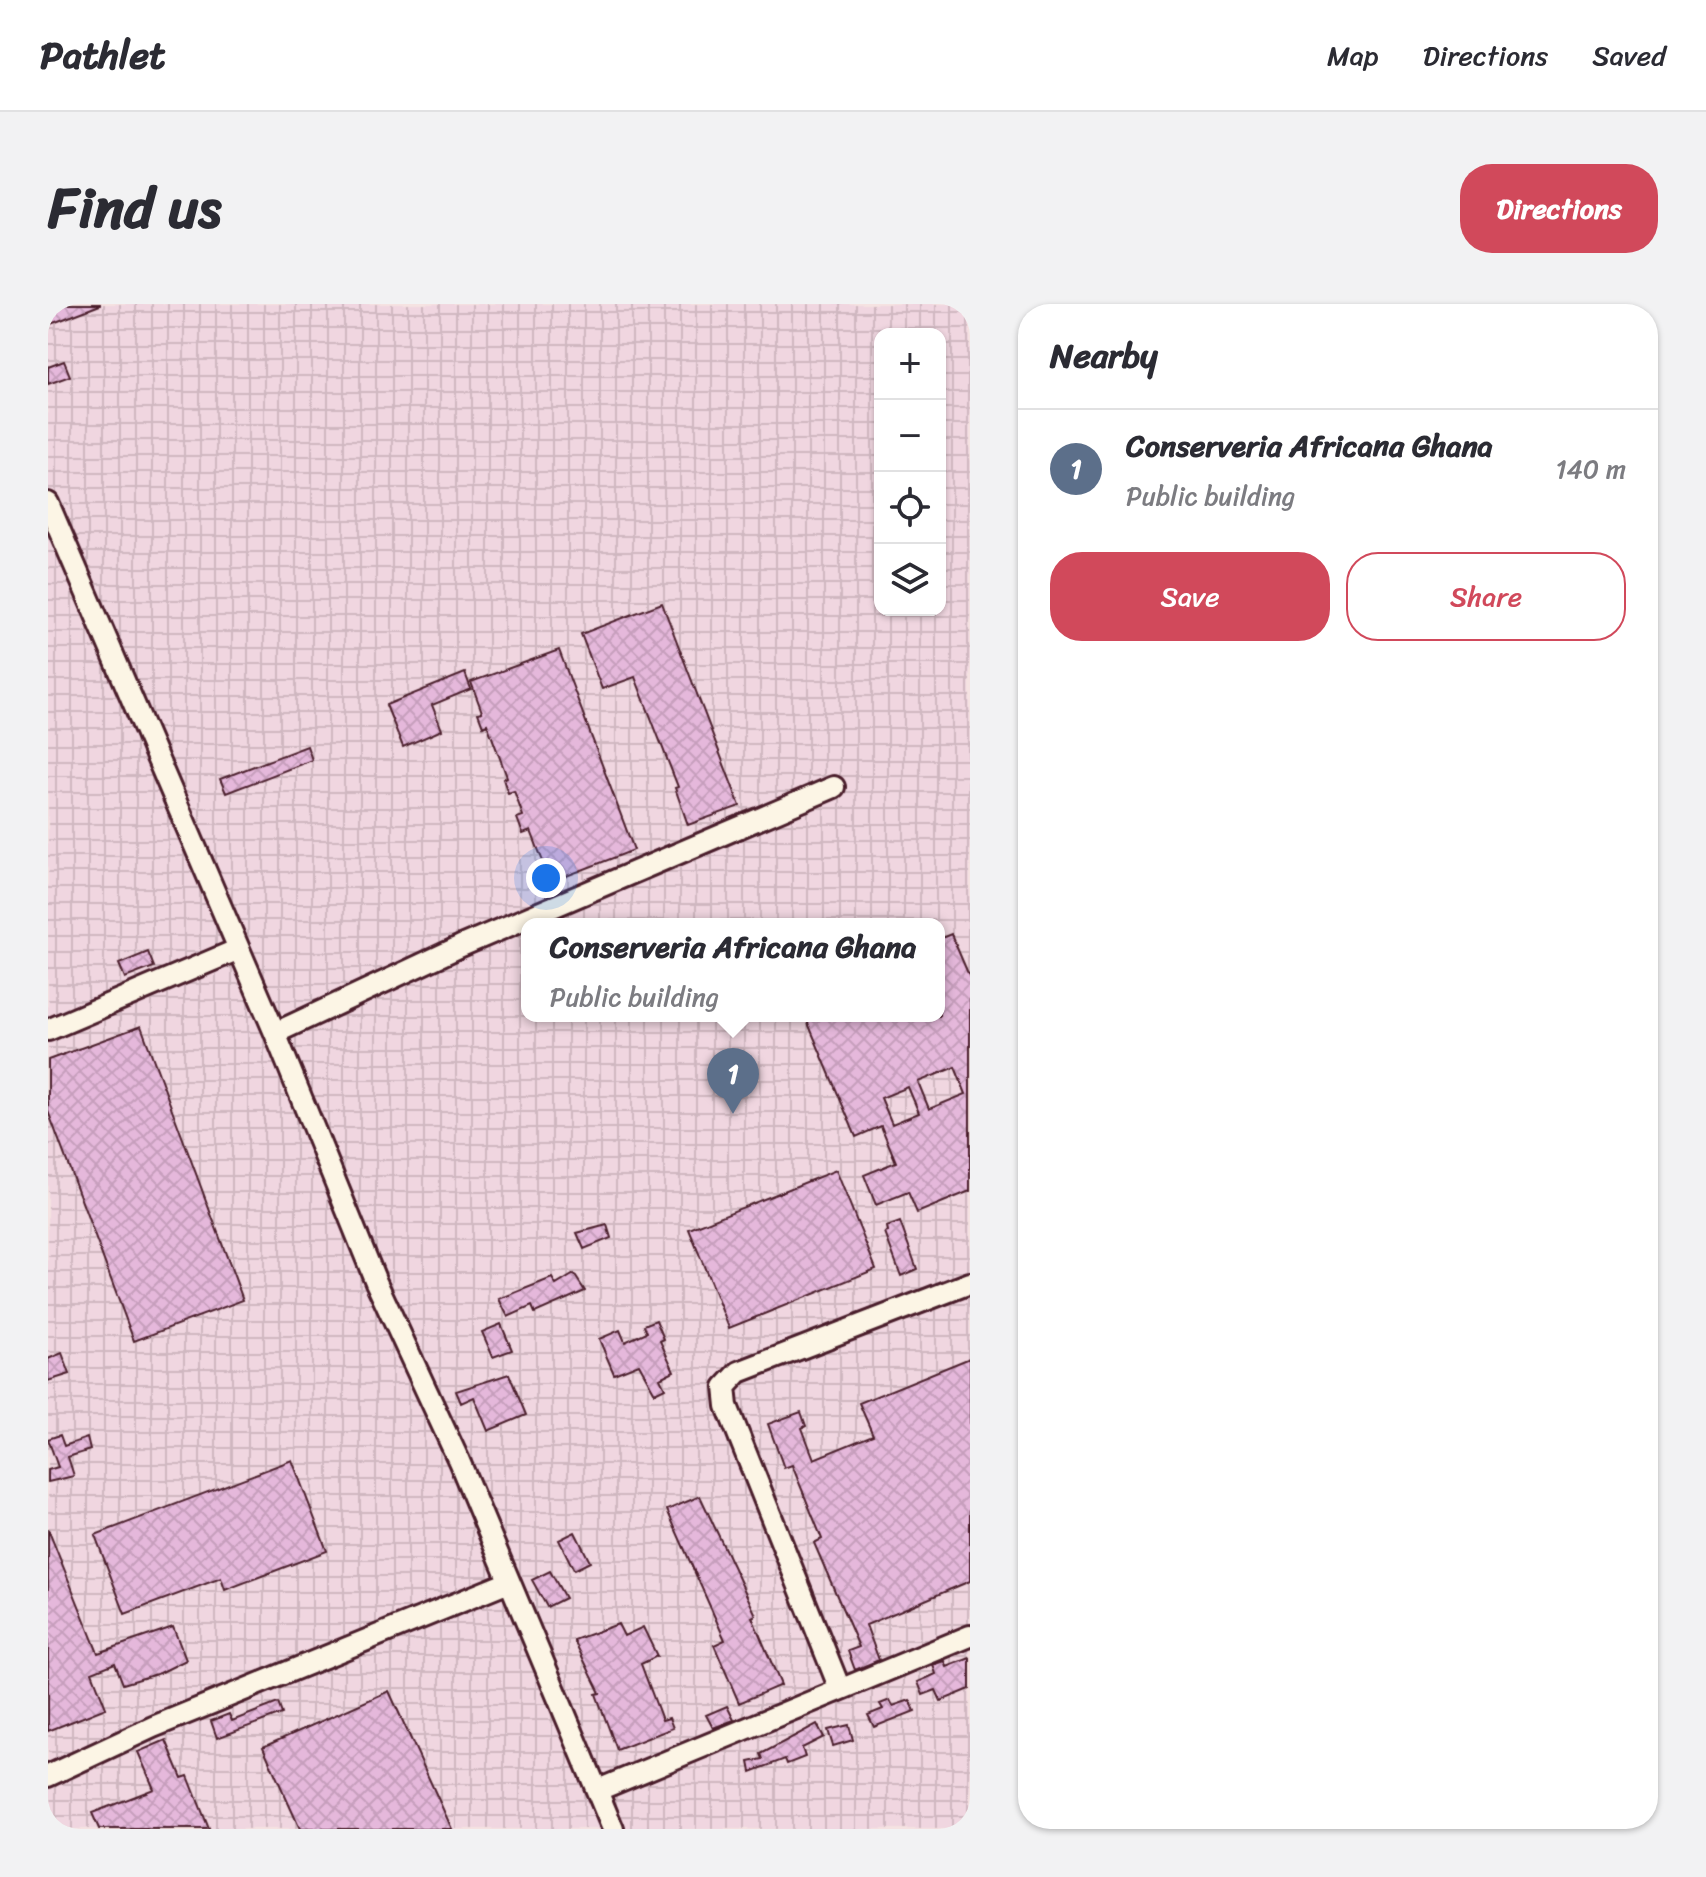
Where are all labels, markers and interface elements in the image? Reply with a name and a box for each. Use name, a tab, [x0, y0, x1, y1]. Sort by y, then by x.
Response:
text: Pathlet	[40, 22, 166, 89]
text: Map	[1327, 31, 1379, 80]
text: Directions	[1423, 31, 1548, 80]
text: Saved	[1592, 31, 1666, 80]
text: Find us	[48, 159, 221, 258]
button: Directions	[1460, 164, 1658, 253]
text: Nearby	[1050, 326, 1158, 386]
map controls	[874, 328, 946, 616]
button: +	[874, 328, 946, 400]
button: −	[874, 400, 946, 472]
text: Conserveria Africana Ghana	[1126, 419, 1493, 473]
text: 1	[1070, 446, 1082, 492]
text: 140 m	[1555, 446, 1626, 492]
button: locate	[874, 472, 946, 544]
text: Public building	[1126, 473, 1295, 519]
button: layers	[874, 544, 946, 616]
button: Save	[1050, 552, 1330, 641]
button: Share	[1346, 552, 1626, 641]
your location	[526, 858, 566, 898]
popup	[521, 918, 945, 1022]
text: Conserveria Africana Ghana	[550, 920, 916, 974]
text: Public building	[550, 974, 719, 1020]
pin: 1	[707, 1048, 759, 1114]

